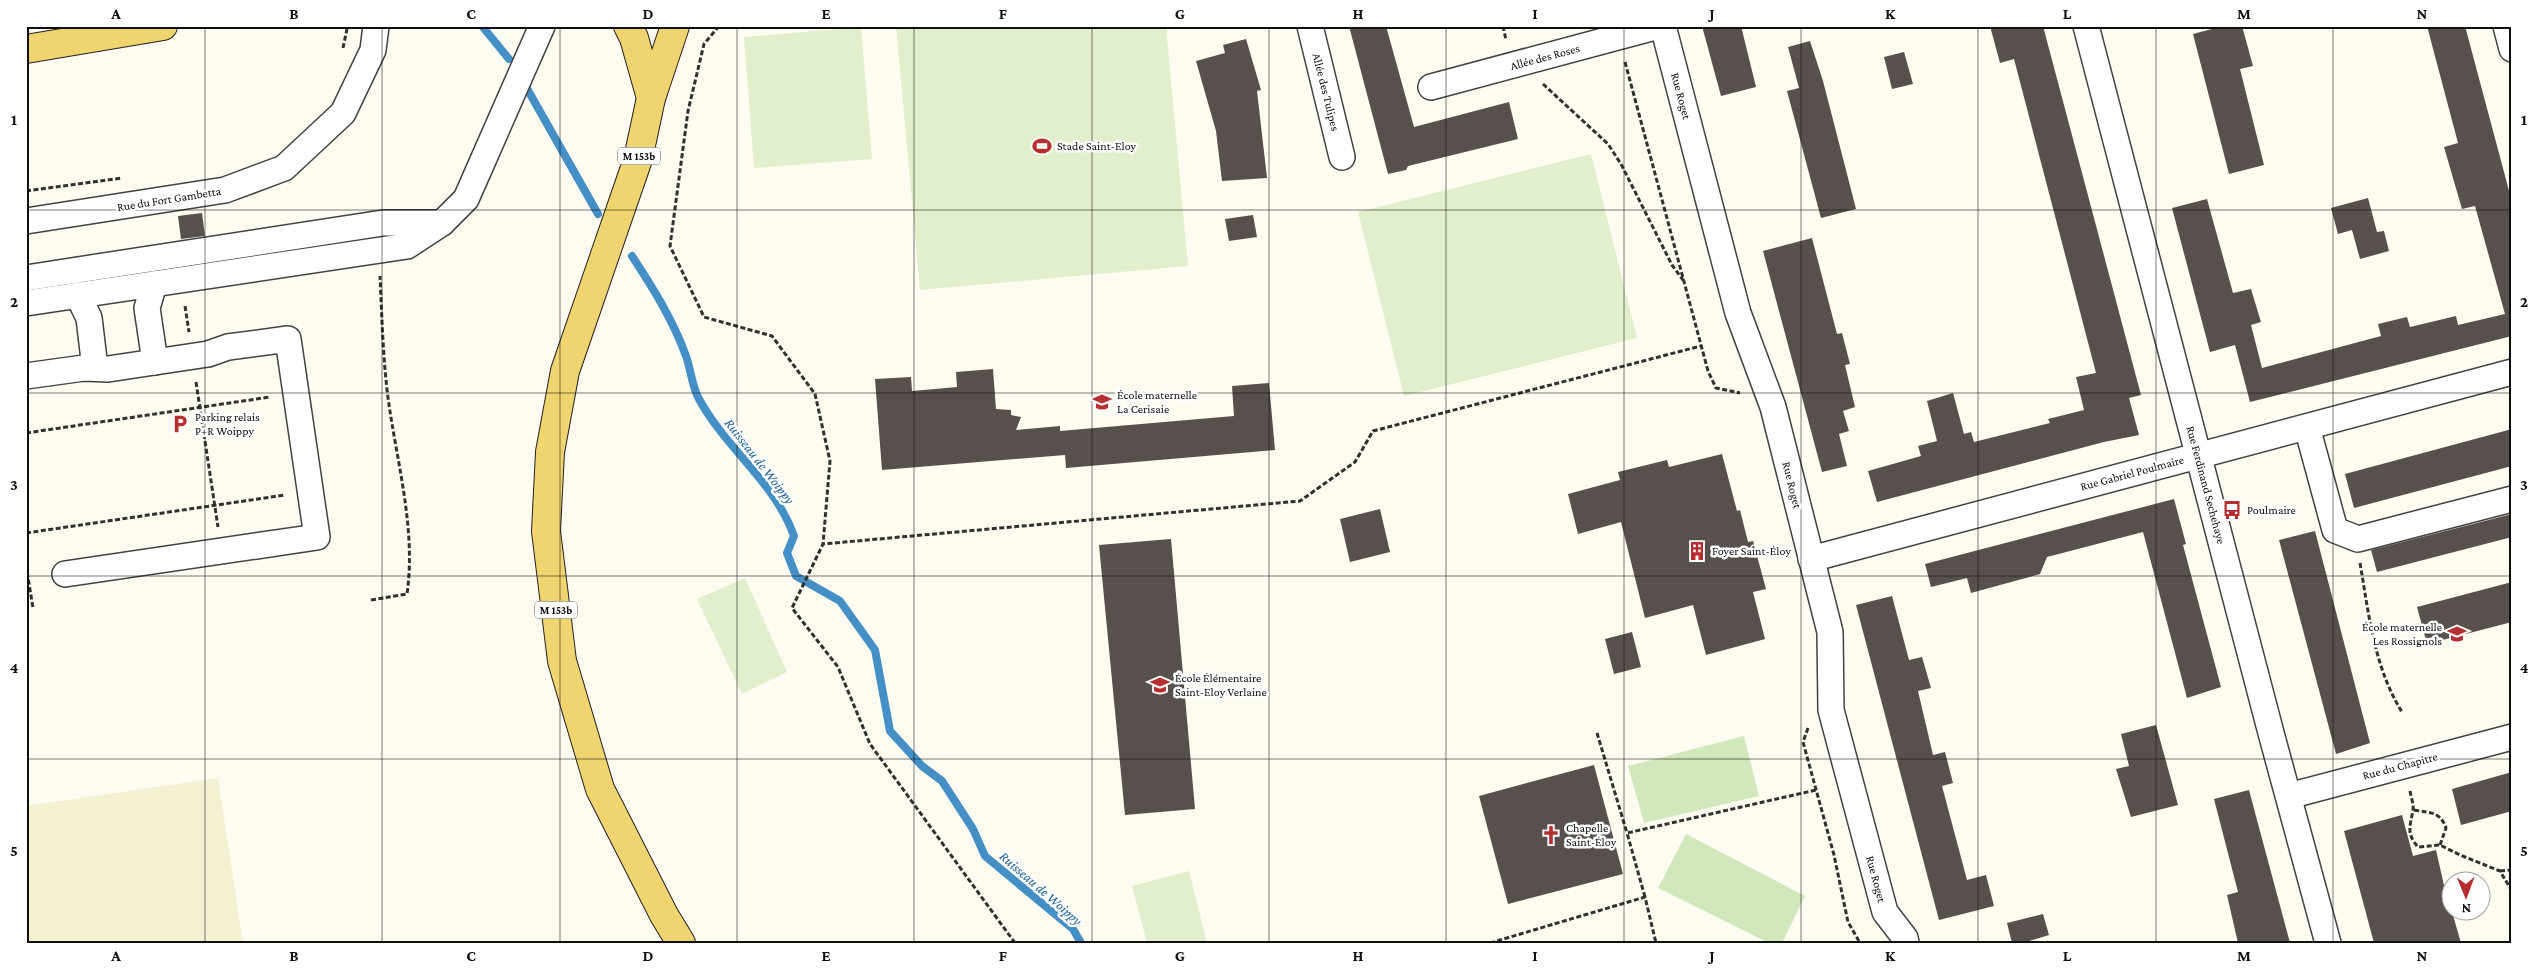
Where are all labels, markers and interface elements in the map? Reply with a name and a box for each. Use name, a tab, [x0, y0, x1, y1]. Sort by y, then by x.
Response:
text: A	[110, 5, 121, 22]
text: B	[289, 5, 299, 22]
text: C	[466, 5, 476, 22]
text: D	[642, 5, 654, 22]
text: E	[821, 5, 831, 22]
text: F	[999, 5, 1008, 22]
text: G	[1175, 5, 1185, 22]
text: H	[1353, 5, 1364, 22]
text: I	[1532, 5, 1538, 22]
text: J	[1707, 5, 1715, 22]
text: K	[1885, 5, 1896, 22]
text: L	[2063, 5, 2072, 22]
text: M	[2237, 5, 2251, 22]
text: N	[2417, 5, 2428, 22]
street label: Allée des Roses	[1509, 41, 1582, 73]
street label: Allée des Tulipes	[1310, 52, 1343, 133]
street label: Rue Roget	[1668, 71, 1694, 122]
text: 1	[11, 111, 17, 128]
text: 1	[2521, 111, 2527, 128]
sports icon: Stade Saint-Eloy	[1031, 135, 1053, 157]
place label: Stade Saint-Eloy	[1057, 139, 1137, 153]
road number: M 153b	[618, 148, 660, 164]
street label: Rue du Fort Gambetta	[116, 184, 222, 214]
text: 2	[10, 293, 18, 310]
text: 2	[2520, 293, 2528, 310]
place label: École maternelle La Cerisaie	[1117, 388, 1197, 416]
school or university icon: École maternelle La Cerisaie	[1091, 391, 1113, 413]
place label: Parking relais P+R Woippy	[195, 410, 260, 438]
parking icon: Parking relais P+R Woippy	[169, 413, 191, 435]
water label: Ruisseau de Woippy	[722, 415, 798, 507]
street label: Rue Ferdinand Sechehaye	[2183, 424, 2229, 546]
street label: Rue Gabriel Poulmaire	[2079, 452, 2185, 494]
street label: Rue Roget	[1779, 460, 1805, 511]
text: 3	[10, 476, 18, 493]
text: 3	[2520, 476, 2528, 493]
bus stop icon: Poulmaire	[2221, 499, 2243, 521]
place label: Poulmaire	[2247, 503, 2296, 517]
building icon: Foyer Saint-Éloy	[1686, 540, 1708, 562]
place label: Foyer Saint-Éloy	[1712, 544, 1791, 558]
road number: M 153b	[535, 602, 577, 618]
place label: École maternelle Les Rossignols	[2362, 620, 2442, 648]
school or university icon: École maternelle Les Rossignols	[2446, 623, 2468, 645]
text: 4	[10, 659, 19, 676]
text: 4	[2520, 659, 2529, 676]
place label: École Élémentaire Saint-Eloy Verlaine	[1175, 671, 1267, 699]
school or university icon: École Élémentaire Saint-Eloy Verlaine	[1149, 674, 1171, 696]
street label: Rue du Chapitre	[2361, 749, 2439, 783]
place label: Chapelle Saint-Éloy	[1566, 821, 1617, 849]
church icon: Chapelle Saint-Éloy	[1540, 824, 1562, 846]
text: 5	[10, 842, 18, 859]
text: 5	[2520, 842, 2528, 859]
water label: Ruisseau de Woippy	[996, 848, 1086, 928]
street label: Rue Roget	[1863, 854, 1889, 905]
north arrow	[2440, 872, 2490, 922]
text: N	[2461, 901, 2471, 917]
text: A	[110, 947, 121, 964]
text: B	[289, 947, 299, 964]
text: C	[466, 947, 476, 964]
text: D	[642, 947, 654, 964]
text: E	[821, 947, 831, 964]
text: F	[999, 947, 1008, 964]
text: G	[1175, 947, 1185, 964]
text: H	[1353, 947, 1364, 964]
text: I	[1532, 947, 1538, 964]
text: J	[1707, 947, 1715, 964]
text: K	[1885, 947, 1896, 964]
text: L	[2063, 947, 2072, 964]
text: M	[2237, 947, 2251, 964]
text: N	[2417, 947, 2428, 964]

